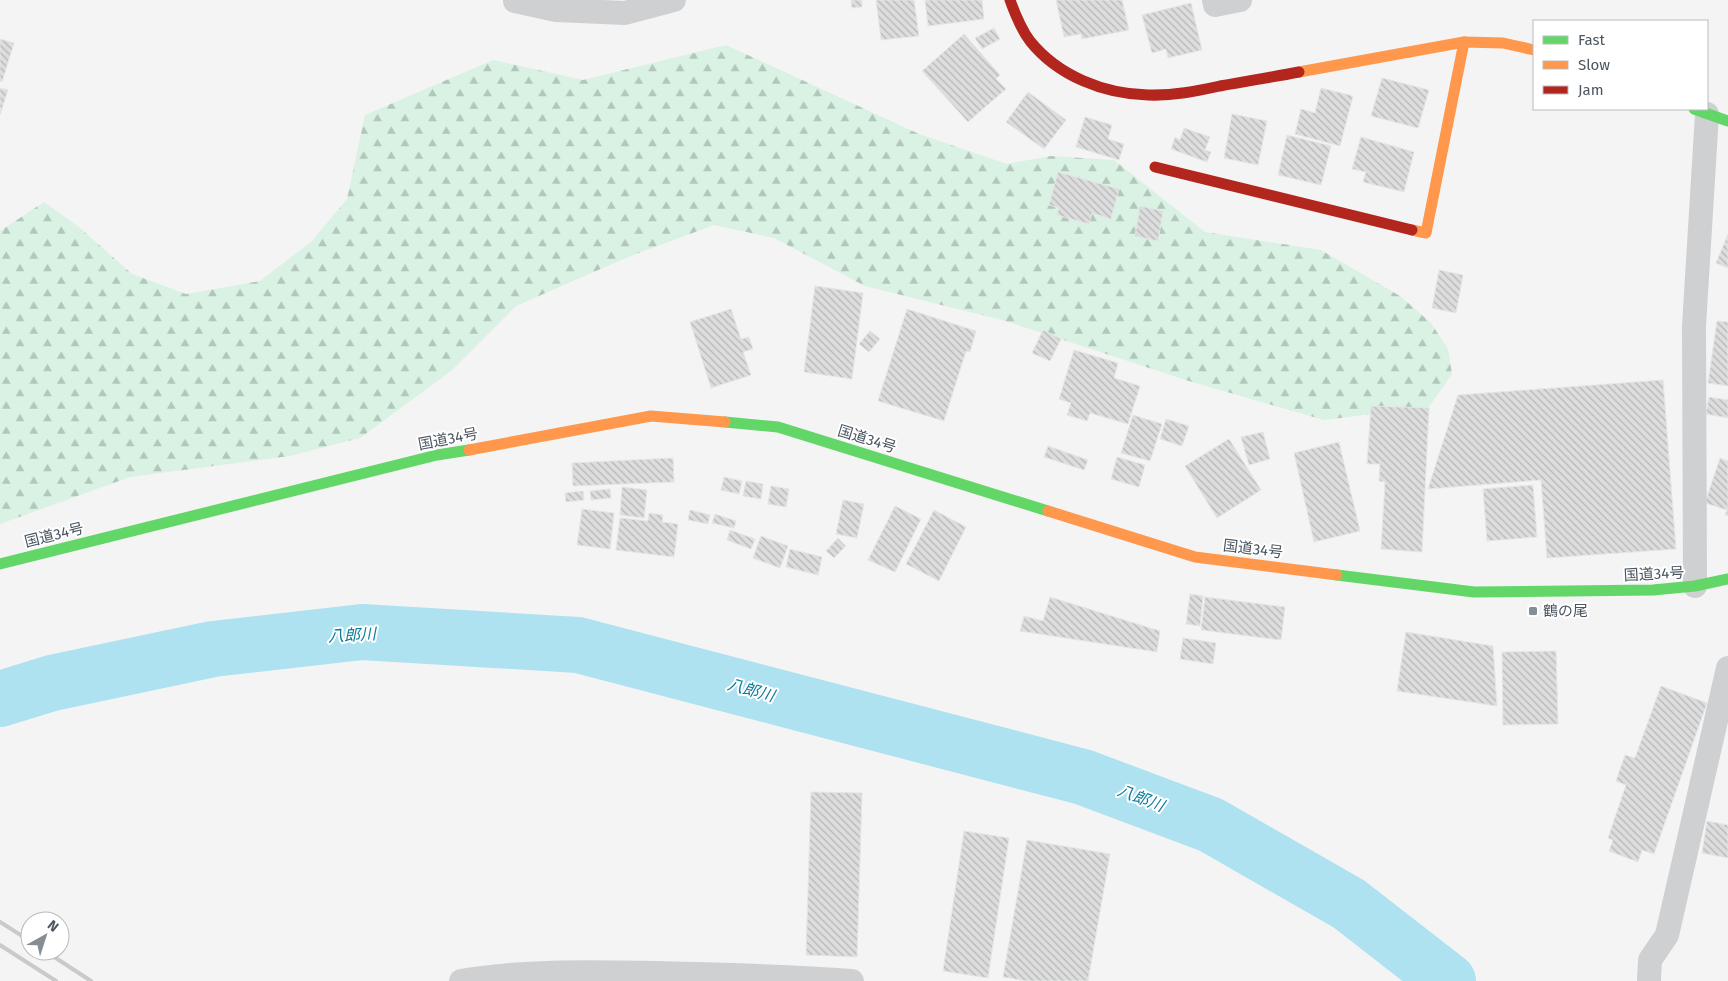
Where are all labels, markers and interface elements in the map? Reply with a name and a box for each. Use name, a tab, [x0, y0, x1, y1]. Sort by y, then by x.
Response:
legend	[1533, 20, 1708, 110]
text: Fast	[1578, 31, 1605, 49]
text: Slow	[1578, 56, 1610, 74]
text: Jam	[1578, 81, 1604, 99]
street label: 国道34号	[835, 422, 899, 456]
street label: 国道34号	[417, 424, 479, 454]
street label: 国道34号	[23, 519, 85, 551]
street label: 国道34号	[1222, 536, 1284, 562]
street label: 国道34号	[1623, 563, 1685, 585]
place label: 鶴の尾	[1543, 602, 1588, 620]
marker: 鶴の尾	[1527, 605, 1539, 617]
water label: 八郎川	[328, 624, 378, 646]
water label: 八郎川	[725, 675, 779, 706]
water label: 八郎川	[1115, 781, 1169, 816]
north arrow	[20, 911, 70, 961]
text: N	[44, 917, 62, 936]

